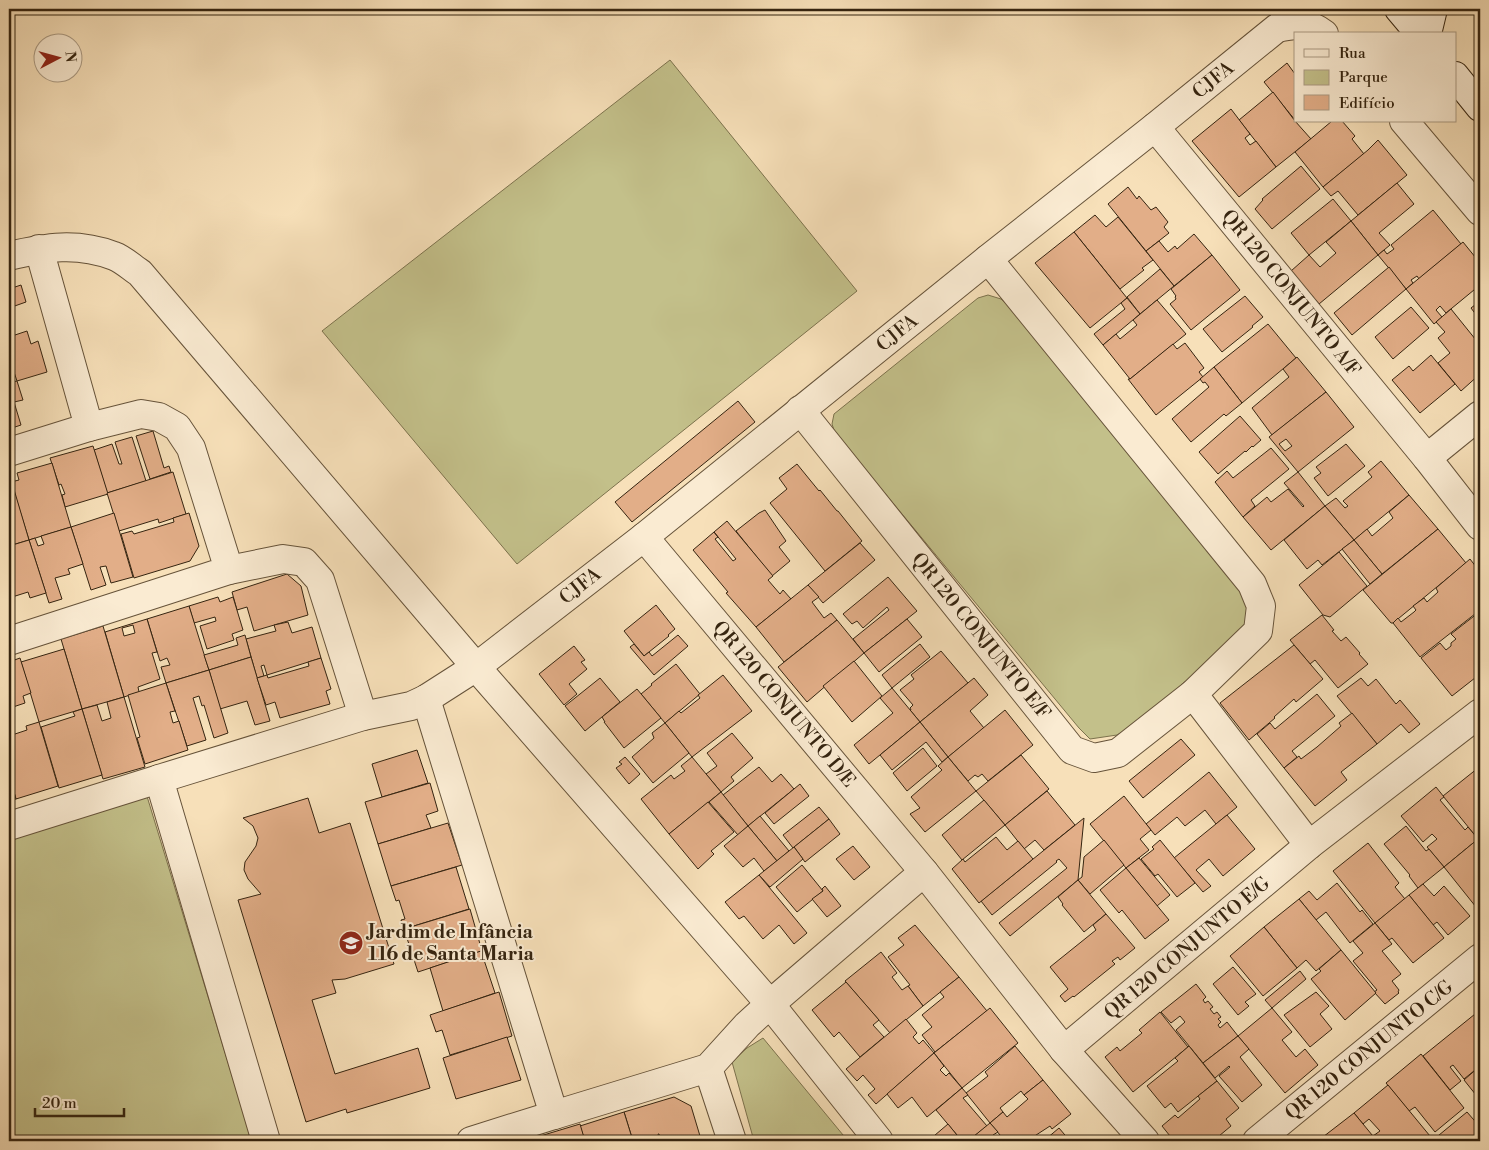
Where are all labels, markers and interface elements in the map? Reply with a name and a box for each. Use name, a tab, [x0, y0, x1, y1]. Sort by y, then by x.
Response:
north arrow	[32, 32, 82, 82]
legend	[1294, 32, 1456, 122]
text: Rua	[1339, 44, 1366, 63]
text: N	[60, 50, 79, 63]
street label: CJFA	[1187, 55, 1239, 104]
text: Parque	[1339, 68, 1388, 87]
text: Edifício	[1339, 94, 1395, 113]
street label: QR 120 CONJUNTO A/F	[1216, 205, 1366, 381]
street label: CJFA	[871, 308, 923, 357]
street label: QR 120 CONJUNTO E/F	[906, 548, 1056, 724]
street label: CJFA	[554, 562, 606, 610]
street label: QR 120 CONJUNTO D/E	[707, 616, 861, 792]
street label: QR 120 CONJUNTO E/G	[1099, 872, 1275, 1024]
place label: Jardim de Infância 116 de Santa Maria	[365, 920, 535, 966]
school or university icon: Jardim de Infância 116 de Santa Maria	[338, 930, 364, 956]
street label: QR 120 CONJUNTO C/G	[1280, 975, 1458, 1125]
scale bar	[35, 1085, 124, 1117]
text: 20 m	[42, 1094, 77, 1113]

